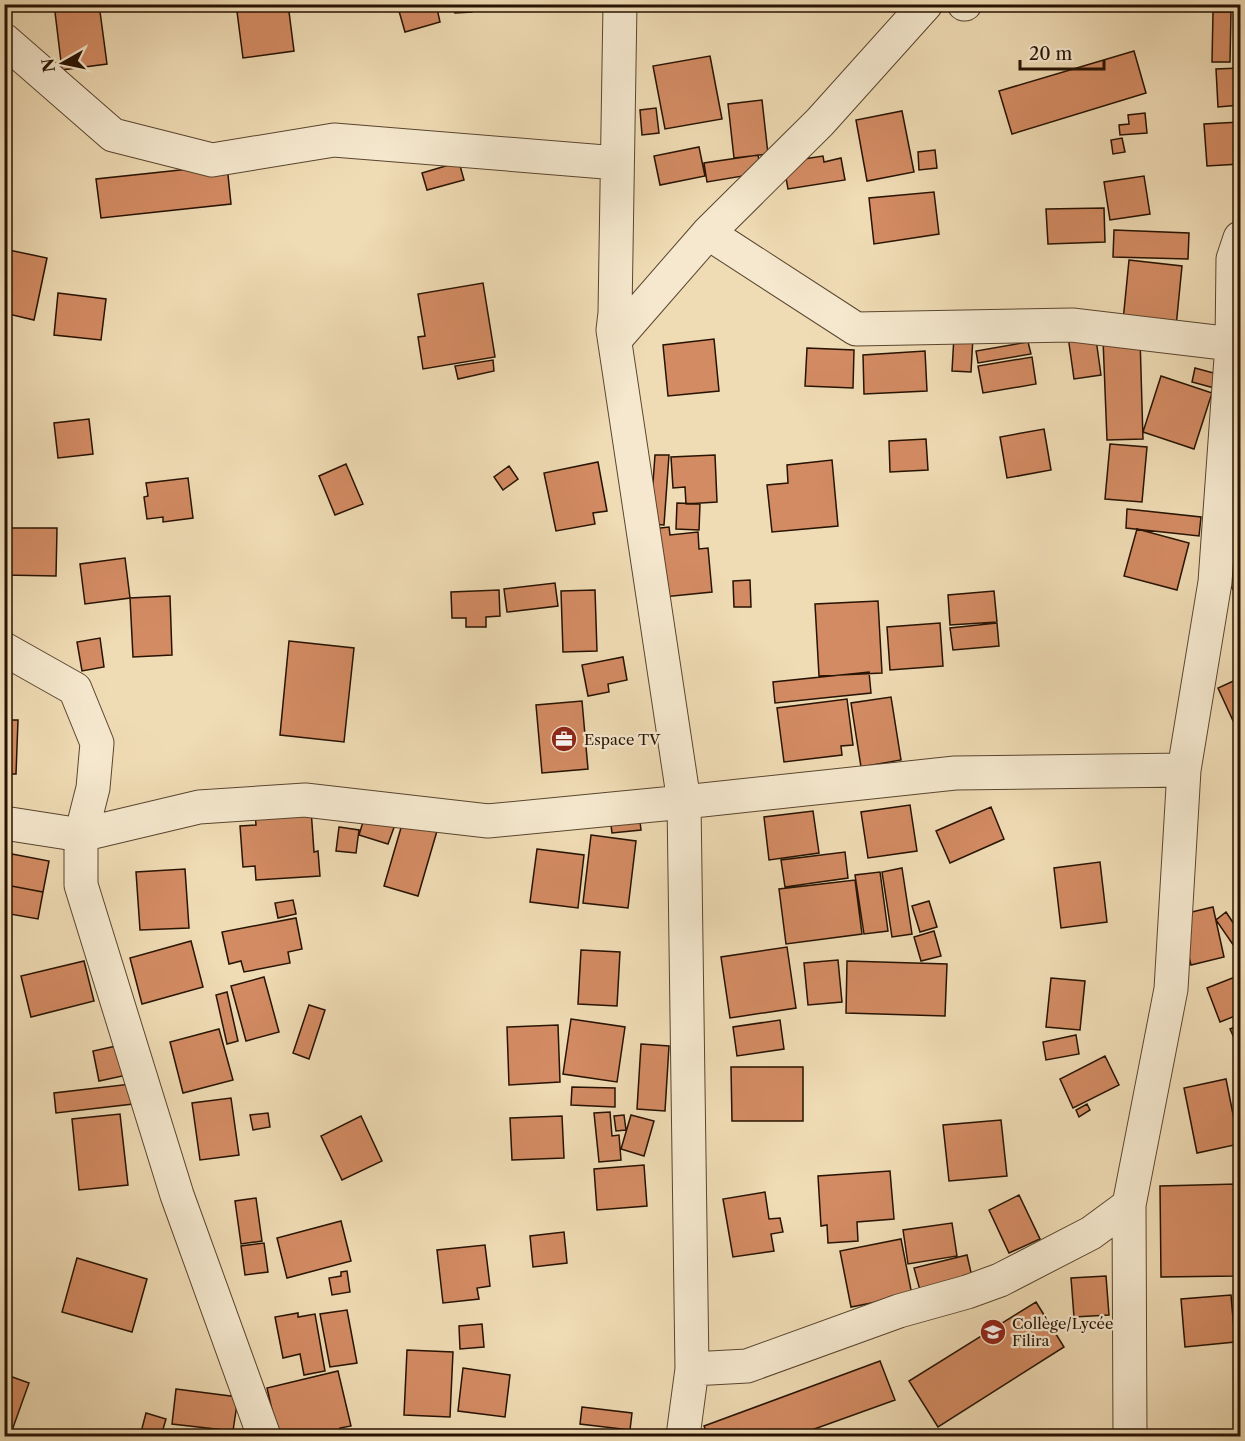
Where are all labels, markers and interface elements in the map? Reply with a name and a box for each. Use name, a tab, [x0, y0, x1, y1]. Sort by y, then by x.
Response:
north arrow	[33, 33, 93, 93]
scale bar	[1020, 33, 1104, 71]
text: 20 m	[1029, 43, 1073, 65]
text: N	[37, 57, 59, 74]
office icon: Espace TV	[549, 724, 579, 754]
place label: Espace TV	[584, 730, 661, 749]
place label: Collège/Lycée Filira	[1012, 1314, 1113, 1350]
school or university icon: Collège/Lycée Filira	[978, 1317, 1008, 1347]

